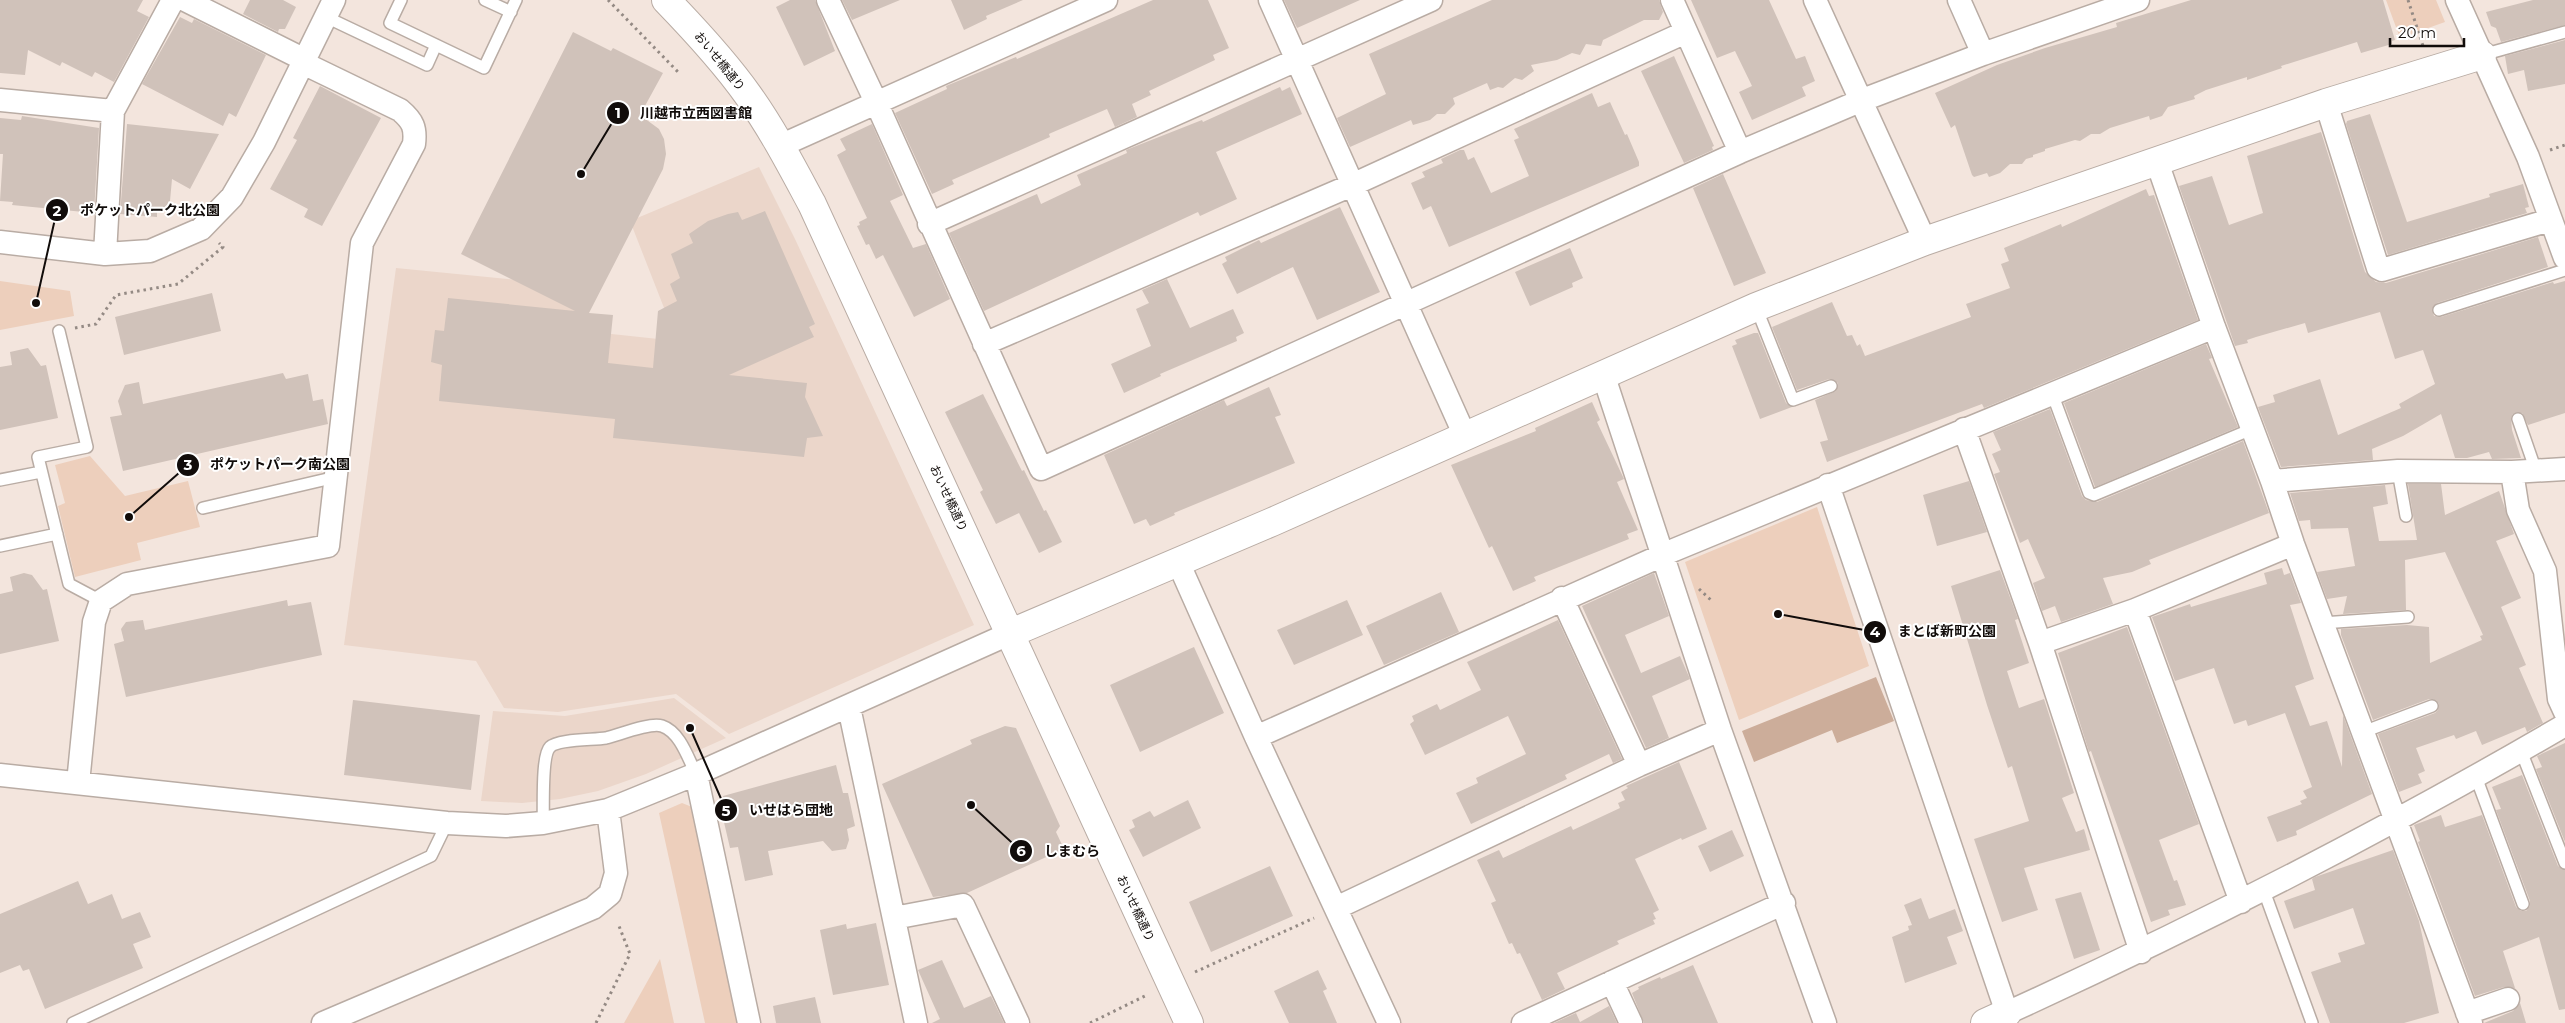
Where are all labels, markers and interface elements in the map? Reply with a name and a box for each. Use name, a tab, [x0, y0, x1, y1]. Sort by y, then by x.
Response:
scale bar	[2390, 15, 2464, 47]
text: 20 m	[2398, 23, 2436, 42]
street label: おいせ橋通り	[692, 28, 748, 94]
callout: 川越市立西図書館	[605, 98, 762, 127]
text: 1	[615, 103, 621, 122]
text: 川越市立西図書館	[640, 104, 752, 122]
callout: ポケットパーク北公園	[45, 196, 230, 225]
text: 2	[53, 201, 62, 220]
text: ポケットパーク北公園	[80, 201, 220, 219]
callout: ポケットパーク南公園	[175, 450, 360, 479]
text: 3	[183, 455, 193, 474]
text: ポケットパーク南公園	[210, 455, 350, 473]
street label: おいせ橋通り	[927, 462, 971, 534]
callout: まとば新町公園	[1863, 617, 2006, 646]
text: 4	[1870, 622, 1881, 641]
text: まとば新町公園	[1898, 622, 1996, 640]
callout: いせはら団地	[714, 796, 843, 825]
text: 5	[722, 801, 731, 820]
text: いせはら団地	[749, 801, 833, 819]
callout: しまむら	[1009, 837, 1110, 866]
text: 6	[1016, 841, 1026, 860]
text: しまむら	[1044, 842, 1100, 860]
street label: おいせ橋通り	[1114, 872, 1158, 944]

